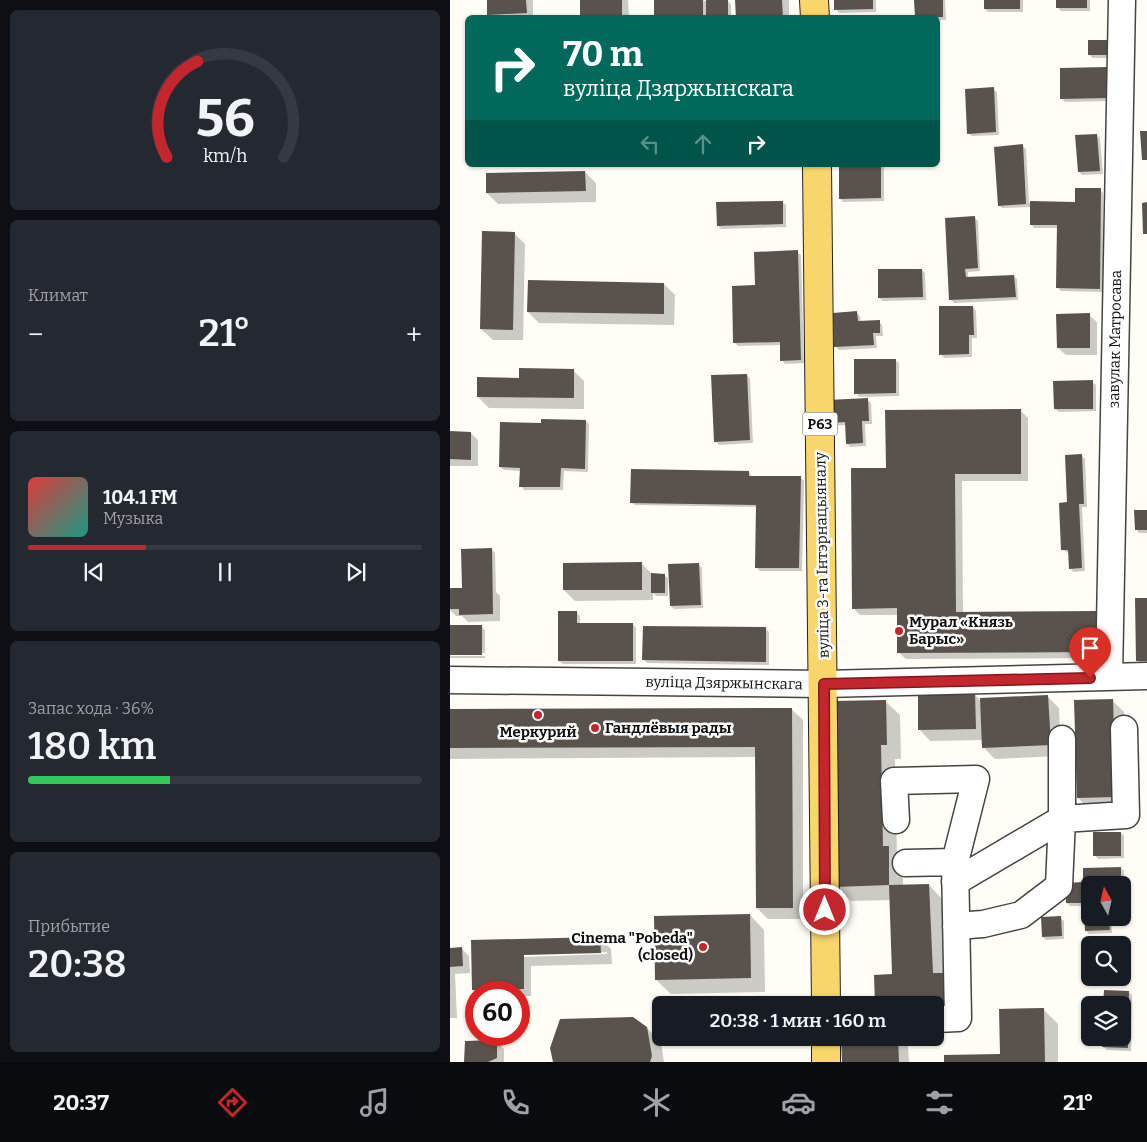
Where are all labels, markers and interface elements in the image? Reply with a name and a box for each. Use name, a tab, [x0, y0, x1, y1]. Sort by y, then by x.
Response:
text: 70 m	[563, 33, 643, 75]
icon: right	[480, 35, 545, 100]
text: вуліца Дзяржынскага	[563, 75, 794, 102]
text: 56	[195, 87, 255, 150]
icon: left	[636, 130, 664, 158]
icon: ahead	[689, 130, 717, 158]
icon: right	[742, 130, 770, 158]
text: km/h	[203, 145, 247, 167]
street label: завулак Матросава	[1105, 270, 1125, 408]
text: Климат	[28, 286, 88, 305]
text: 21°	[199, 310, 251, 356]
text: −	[28, 318, 43, 351]
text: +	[406, 318, 422, 351]
road number: Р63	[802, 412, 838, 436]
street label: вуліца 3-га Інтэрнацыяналу	[811, 452, 833, 658]
text: 104.1 FM	[103, 486, 177, 509]
text: Музыка	[103, 509, 163, 528]
icon: previous	[80, 558, 108, 586]
icon: pause	[211, 558, 239, 586]
icon: next	[342, 558, 370, 586]
place label: Мурал «Князь Барыс»	[909, 613, 1013, 648]
marker: Мурал «Князь Барыс»	[893, 625, 905, 637]
pin	[1069, 627, 1111, 678]
icon: arrive	[1076, 634, 1104, 662]
street label: вуліца Дзяржынскага	[645, 673, 803, 693]
text: Запас хода · 36%	[28, 699, 154, 718]
marker: Меркурий	[532, 709, 544, 721]
place label: Гандлёвыя рады	[605, 719, 732, 737]
marker: Гандлёвыя рады	[589, 722, 601, 734]
text: 180 km	[28, 723, 156, 769]
place label: Меркурий	[499, 723, 577, 741]
north arrow	[1081, 876, 1131, 926]
map controls	[1081, 876, 1131, 1046]
position arrow	[798, 883, 850, 935]
text: Прибытие	[28, 917, 110, 936]
place label: Cinema "Pobeda" (closed)	[571, 929, 693, 964]
button: search	[1081, 936, 1131, 986]
text: 20:38	[28, 941, 127, 987]
marker: Cinema "Pobeda" (closed)	[697, 941, 709, 953]
speed limit sign: 60	[465, 981, 530, 1046]
button: layers	[1081, 996, 1131, 1046]
text: 20:38 · 1 мин · 160 m	[710, 1009, 886, 1032]
icon: directions	[215, 1085, 250, 1120]
icon: music	[357, 1085, 392, 1120]
icon: phone	[498, 1085, 533, 1120]
icon: climate	[639, 1085, 674, 1120]
icon: car	[781, 1085, 816, 1120]
icon: filters	[922, 1085, 957, 1120]
text: 20:37	[53, 1089, 109, 1116]
text: 21°	[1063, 1089, 1094, 1116]

